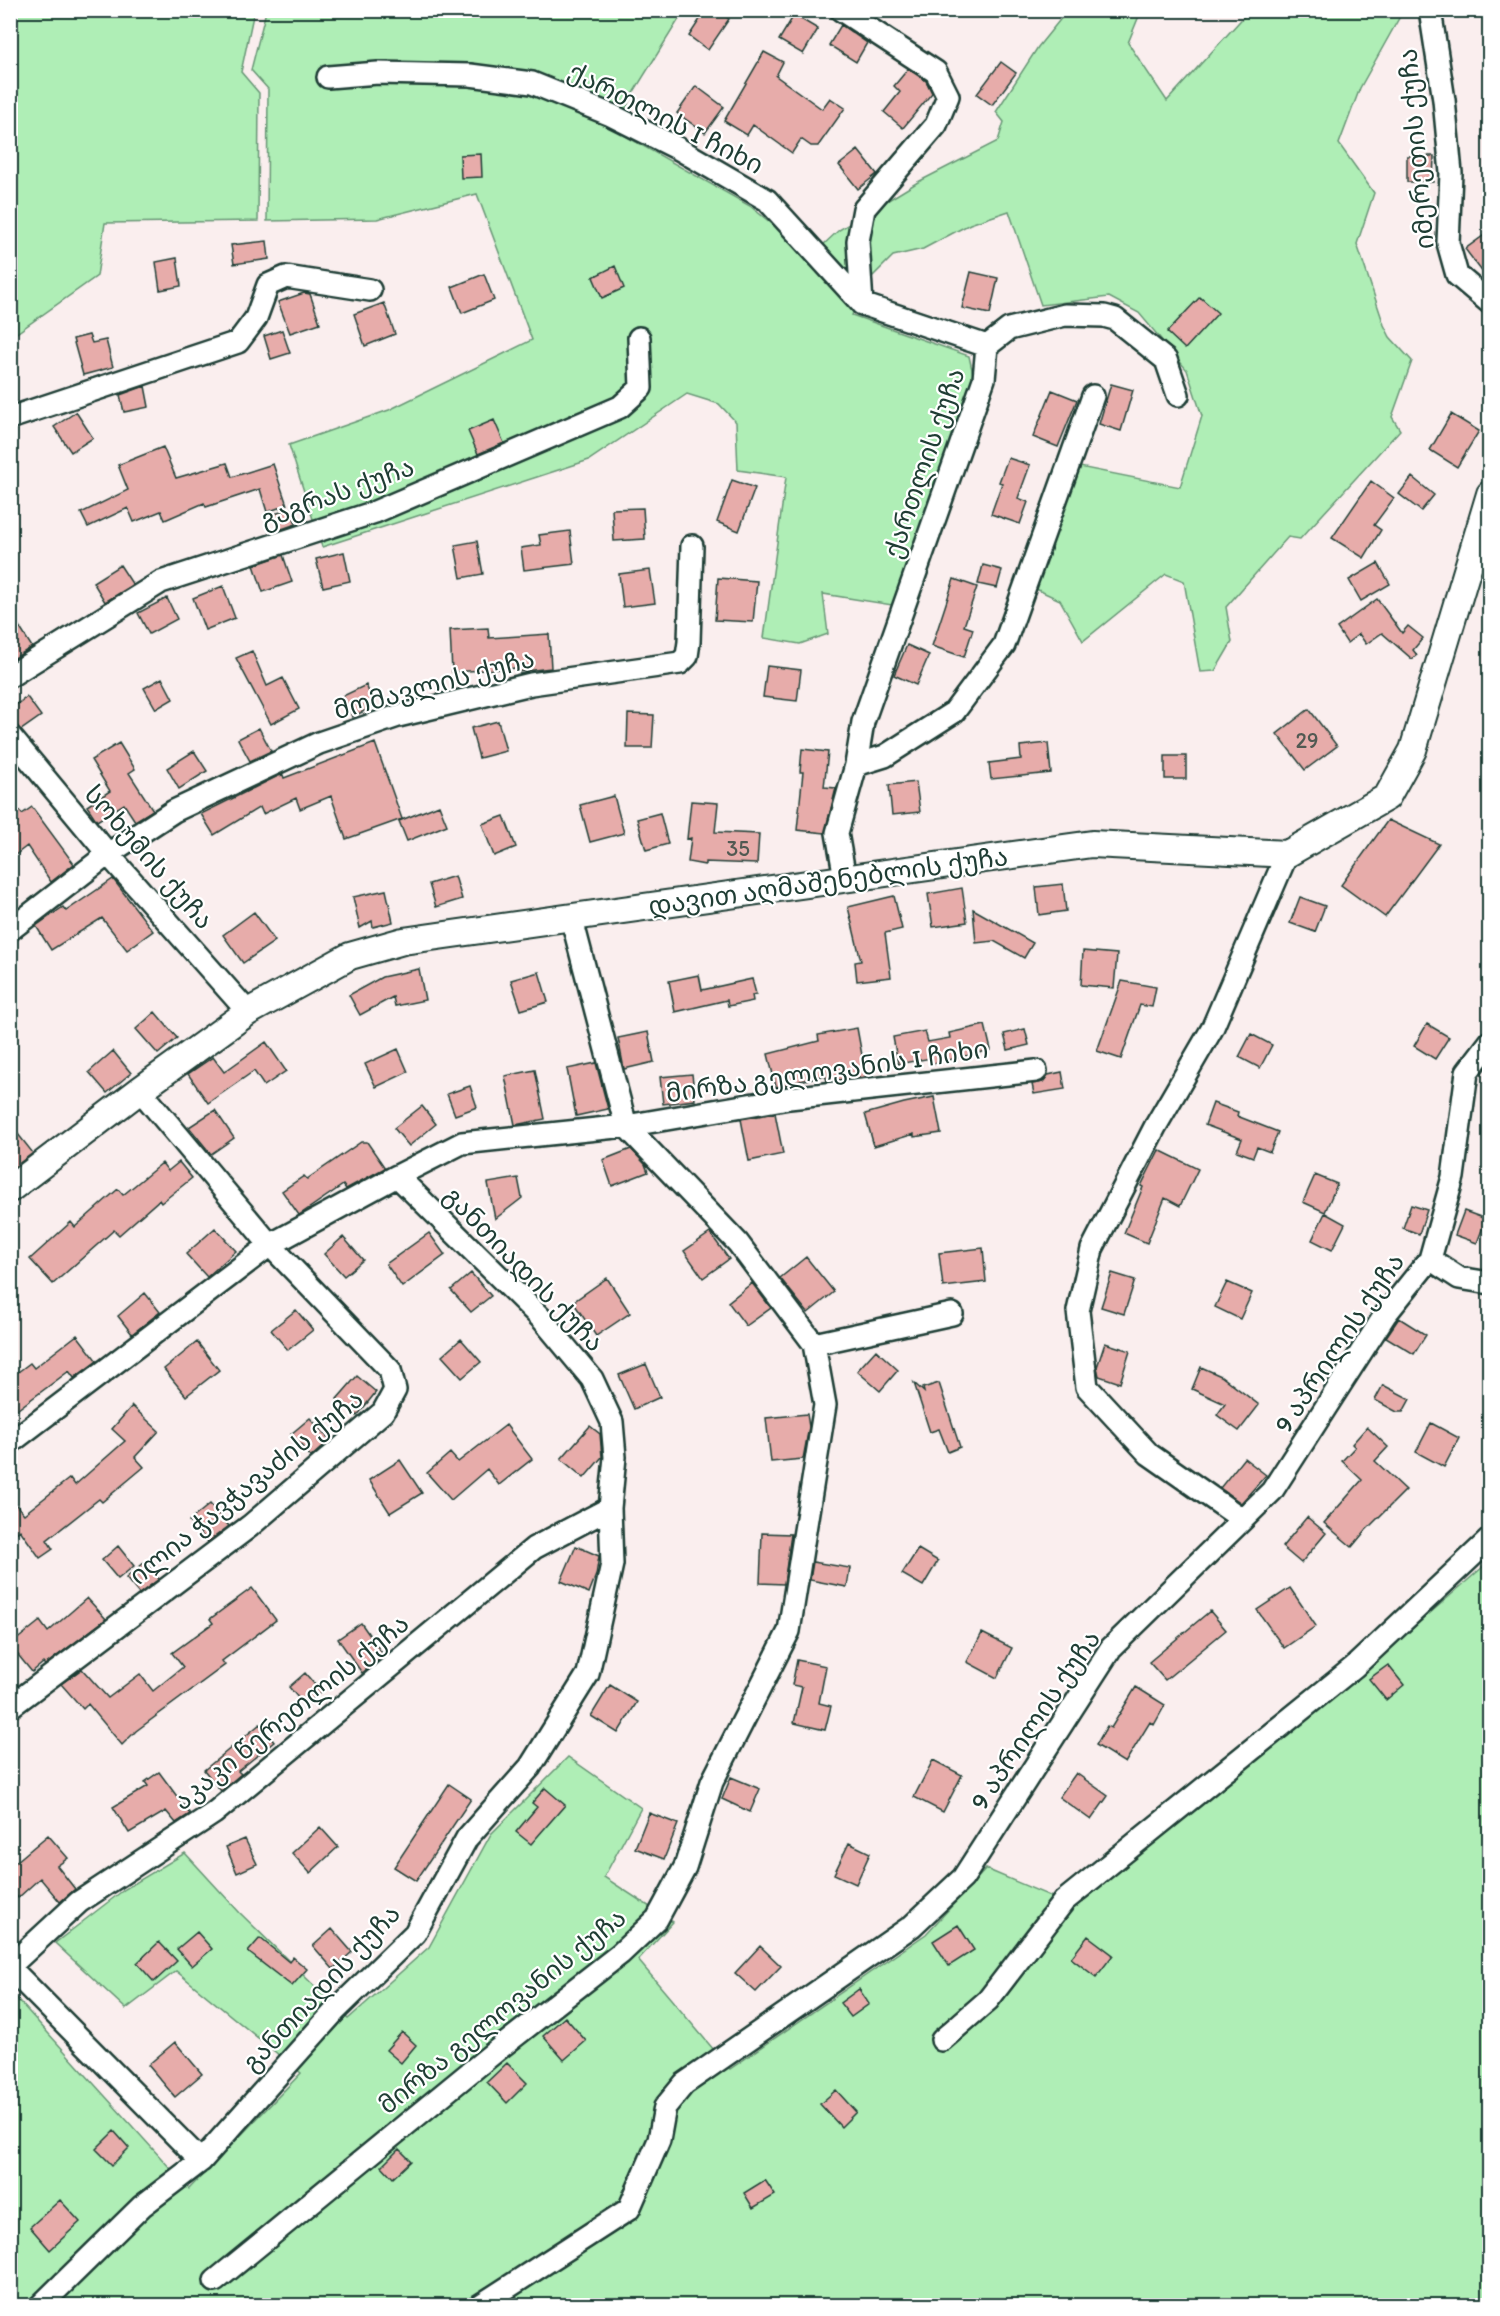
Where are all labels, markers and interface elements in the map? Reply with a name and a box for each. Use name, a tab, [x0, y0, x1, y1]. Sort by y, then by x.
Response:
street label: იმერეთის ქუჩა	[1391, 47, 1441, 251]
street label: ქართლის I ჩიხი	[563, 55, 769, 181]
street label: ქართლის ქუჩა	[876, 364, 972, 562]
street label: გაგრას ქუჩა	[256, 450, 418, 536]
street label: მომავლის ქუჩა	[330, 642, 538, 726]
house number: 29	[1295, 727, 1319, 754]
street label: სოხუმის ქუჩა	[78, 778, 220, 936]
house number: 35	[726, 835, 750, 862]
street label: დავით აღმაშენებლის ქუჩა	[646, 840, 1010, 922]
street label: მირზა გელოვანის I ჩიხი	[664, 1033, 990, 1109]
street label: განთიადის ქუჩა	[437, 1180, 611, 1358]
street label: 9 აპრილის ქუჩა	[1267, 1247, 1411, 1439]
street label: ილია ჭავჭავაძის ქუჩა	[122, 1383, 370, 1591]
street label: აკაკი წერეთლის ქუჩა	[167, 1607, 415, 1817]
street label: 9 აპრილის ქუჩა	[963, 1624, 1107, 1816]
street label: განთიადის ქუჩა	[235, 1898, 407, 2078]
street label: მირზა გელოვანის ქუჩა	[372, 1901, 632, 2121]

